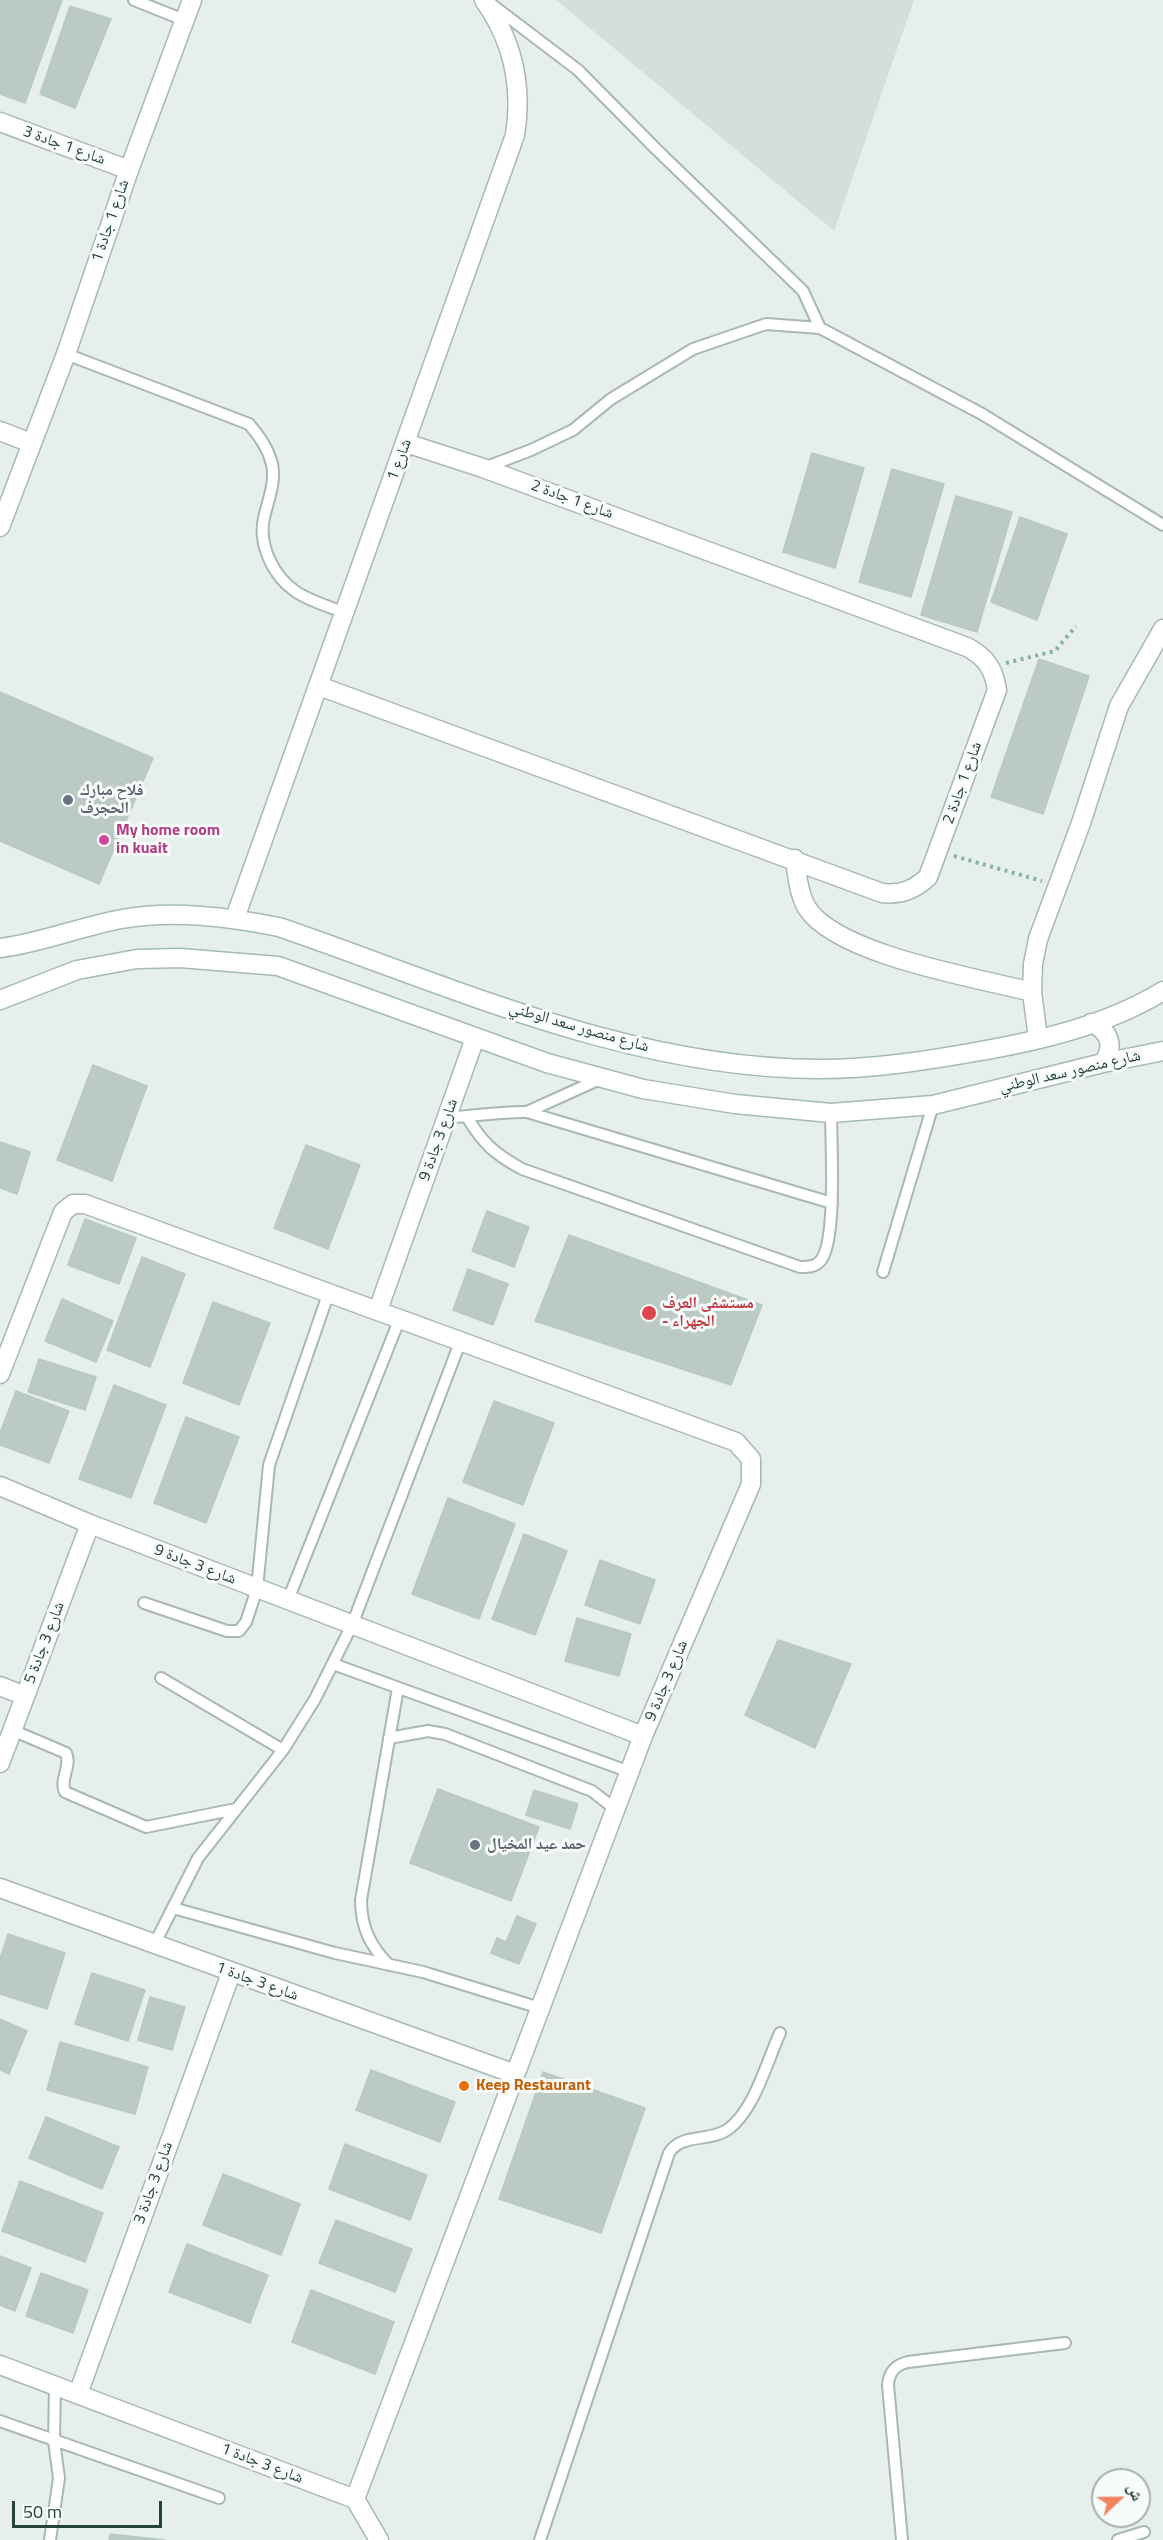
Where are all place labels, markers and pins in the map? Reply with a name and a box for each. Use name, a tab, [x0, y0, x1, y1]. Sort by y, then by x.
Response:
place label: فلاح مبارك الحجرف	[80, 781, 144, 819]
marker: فلاح مبارك الحجرف	[61, 793, 75, 807]
place label: My home room in kuait	[116, 821, 220, 859]
marker: My home room in kuait	[97, 833, 111, 847]
place label: مستشفى العرف - الجهراء	[662, 1294, 754, 1332]
marker: مستشفى العرف - الجهراء	[640, 1304, 658, 1322]
place label: حمد عيد المخيال	[487, 1835, 586, 1855]
marker: حمد عيد المخيال	[468, 1838, 482, 1852]
place label: Keep Restaurant	[476, 2076, 591, 2096]
marker: Keep Restaurant	[457, 2079, 471, 2093]

